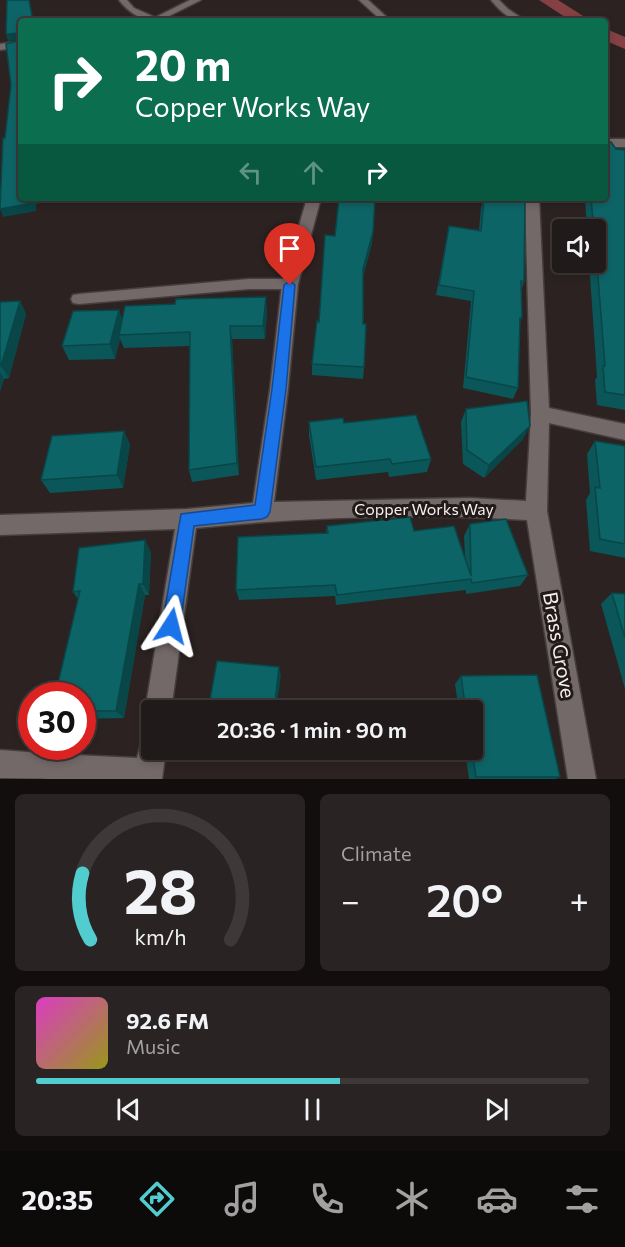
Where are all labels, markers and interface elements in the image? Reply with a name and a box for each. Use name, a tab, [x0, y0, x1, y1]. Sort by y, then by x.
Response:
text: 20 m	[135, 38, 231, 90]
icon: right	[36, 42, 114, 120]
text: Copper Works Way	[135, 90, 370, 123]
icon: left	[234, 156, 267, 189]
icon: ahead	[297, 156, 330, 189]
icon: right	[360, 156, 393, 189]
map controls	[552, 219, 606, 273]
button: sound	[552, 219, 606, 273]
pin	[264, 223, 315, 285]
icon: arrive	[273, 232, 306, 265]
street label: Copper Works Way	[354, 499, 494, 518]
street label: Brass Grove	[539, 590, 581, 700]
position arrow	[139, 594, 203, 658]
speed limit sign: 30	[18, 682, 96, 760]
text: 20:36 · 1 min · 90 m	[217, 716, 407, 743]
text: Climate	[341, 841, 411, 865]
text: 28	[123, 851, 197, 927]
text: 20°	[426, 871, 503, 926]
text: −	[341, 879, 360, 920]
text: +	[570, 879, 589, 920]
text: km/h	[134, 923, 186, 949]
text: 92.6 FM	[126, 1007, 209, 1034]
text: Music	[126, 1034, 180, 1058]
icon: previous	[112, 1093, 145, 1126]
icon: pause	[296, 1093, 329, 1126]
icon: next	[480, 1093, 513, 1126]
icon: directions	[136, 1178, 178, 1220]
icon: music	[221, 1178, 263, 1220]
icon: phone	[306, 1178, 348, 1220]
icon: climate	[391, 1178, 433, 1220]
icon: car	[476, 1178, 518, 1220]
icon: filters	[561, 1178, 603, 1220]
text: 20:35	[22, 1183, 93, 1216]

